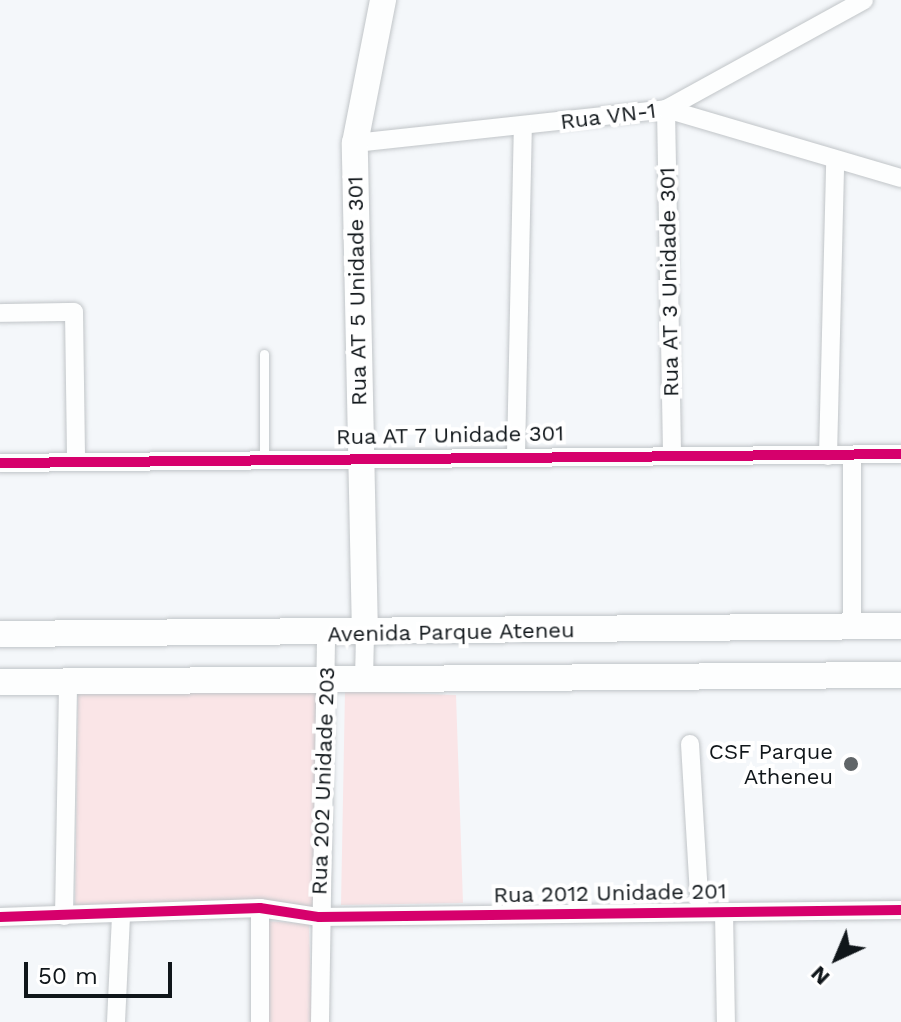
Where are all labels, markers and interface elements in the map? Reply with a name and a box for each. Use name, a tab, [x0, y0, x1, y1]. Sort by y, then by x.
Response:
street label: Rua VN-1	[558, 97, 658, 135]
street label: Rua AT 3 Unidade 301	[654, 166, 684, 398]
street label: Rua AT 5 Unidade 301	[342, 175, 372, 407]
street label: Rua AT 7 Unidade 301	[334, 420, 566, 450]
street label: Avenida Parque Ateneu	[326, 617, 576, 647]
street label: Rua 202 Unidade 203	[306, 666, 340, 896]
place label: CSF Parque Atheneu	[708, 738, 833, 790]
marker: CSF Parque Atheneu	[840, 753, 862, 775]
street label: Rua 2012 Unidade 201	[493, 878, 727, 908]
north arrow	[797, 918, 877, 998]
scale bar	[28, 946, 176, 996]
text: N	[805, 961, 835, 990]
text: 50 m	[38, 962, 98, 990]

